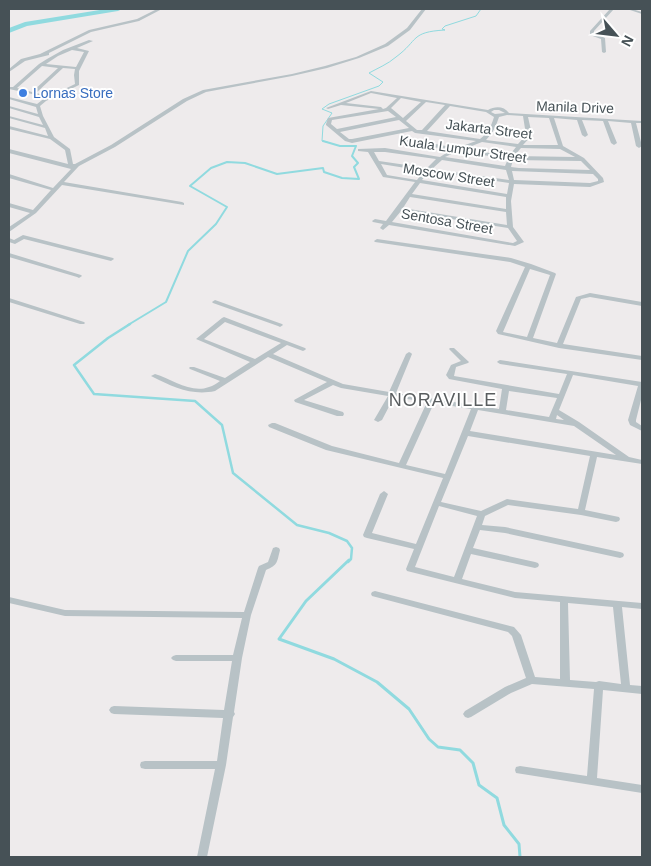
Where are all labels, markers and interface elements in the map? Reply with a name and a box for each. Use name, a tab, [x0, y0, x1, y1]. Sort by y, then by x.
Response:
north arrow	[591, 10, 641, 60]
text: N	[618, 33, 637, 49]
place label: Lornas Store	[33, 85, 113, 101]
marker: Lornas Store	[17, 87, 29, 99]
street label: Manila Drive	[536, 98, 614, 116]
street label: Jakarta Street	[445, 116, 533, 142]
street label: Kuala Lumpur Street	[398, 132, 528, 166]
street label: Moscow Street	[402, 160, 496, 190]
street label: Sentosa Street	[400, 205, 494, 237]
district label: NORAVILLE	[389, 390, 497, 410]

